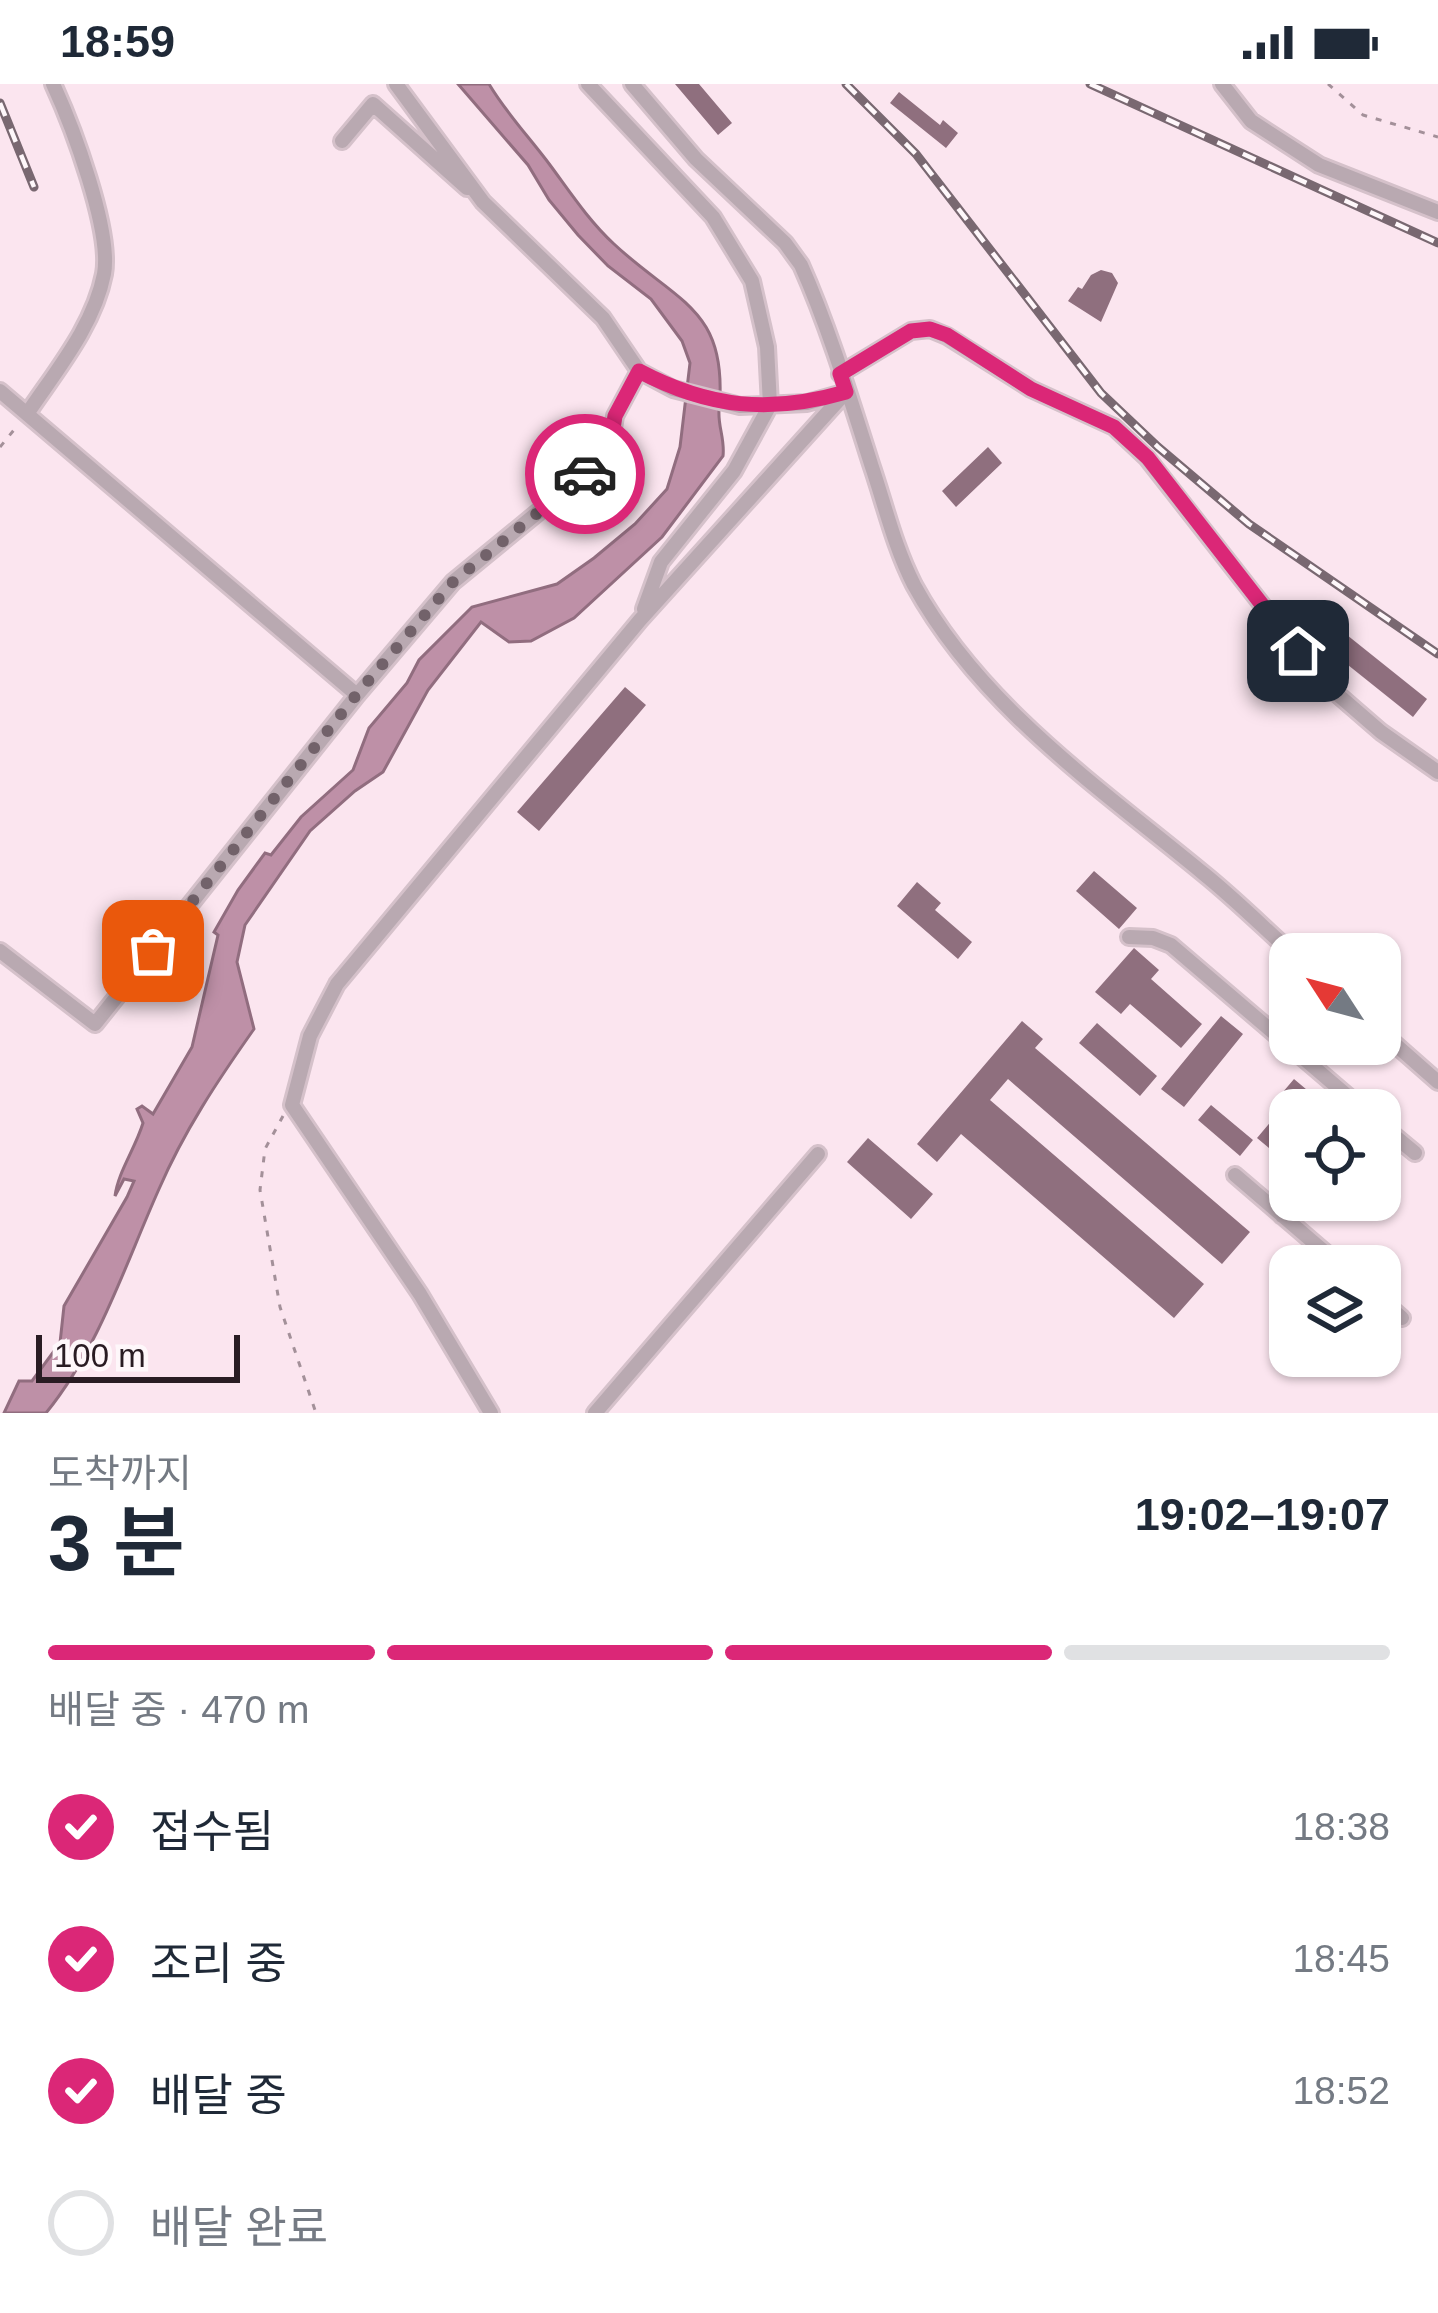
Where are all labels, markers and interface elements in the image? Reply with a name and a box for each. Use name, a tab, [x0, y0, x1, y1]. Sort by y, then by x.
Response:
text: 18:59	[60, 16, 175, 67]
courier	[525, 414, 645, 534]
icon: car	[552, 441, 618, 507]
pin	[1247, 600, 1349, 702]
icon: home	[1265, 618, 1331, 684]
pin	[102, 900, 204, 1002]
icon: bag	[120, 918, 186, 984]
north arrow	[1269, 933, 1401, 1065]
map controls	[1269, 933, 1401, 1377]
button: locate	[1269, 1089, 1401, 1221]
button: layers	[1269, 1245, 1401, 1377]
scale bar	[36, 1329, 240, 1382]
text: 100 m	[54, 1337, 146, 1374]
text: 도착까지	[48, 1452, 192, 1495]
text: 19:02–19:07	[1135, 1489, 1390, 1540]
text: 3 분	[48, 1499, 185, 1587]
text: 배달 중 · 470 m	[48, 1688, 310, 1731]
icon: check	[48, 1794, 114, 1860]
text: 18:38	[1292, 1805, 1390, 1848]
text: 접수됨	[150, 1806, 274, 1857]
icon: check	[48, 1926, 114, 1992]
text: 18:45	[1292, 1937, 1390, 1980]
text: 조리 중	[150, 1938, 287, 1989]
icon: check	[48, 2058, 114, 2124]
text: 18:52	[1292, 2069, 1390, 2112]
text: 배달 중	[150, 2070, 287, 2121]
text: 배달 완료	[150, 2202, 328, 2253]

